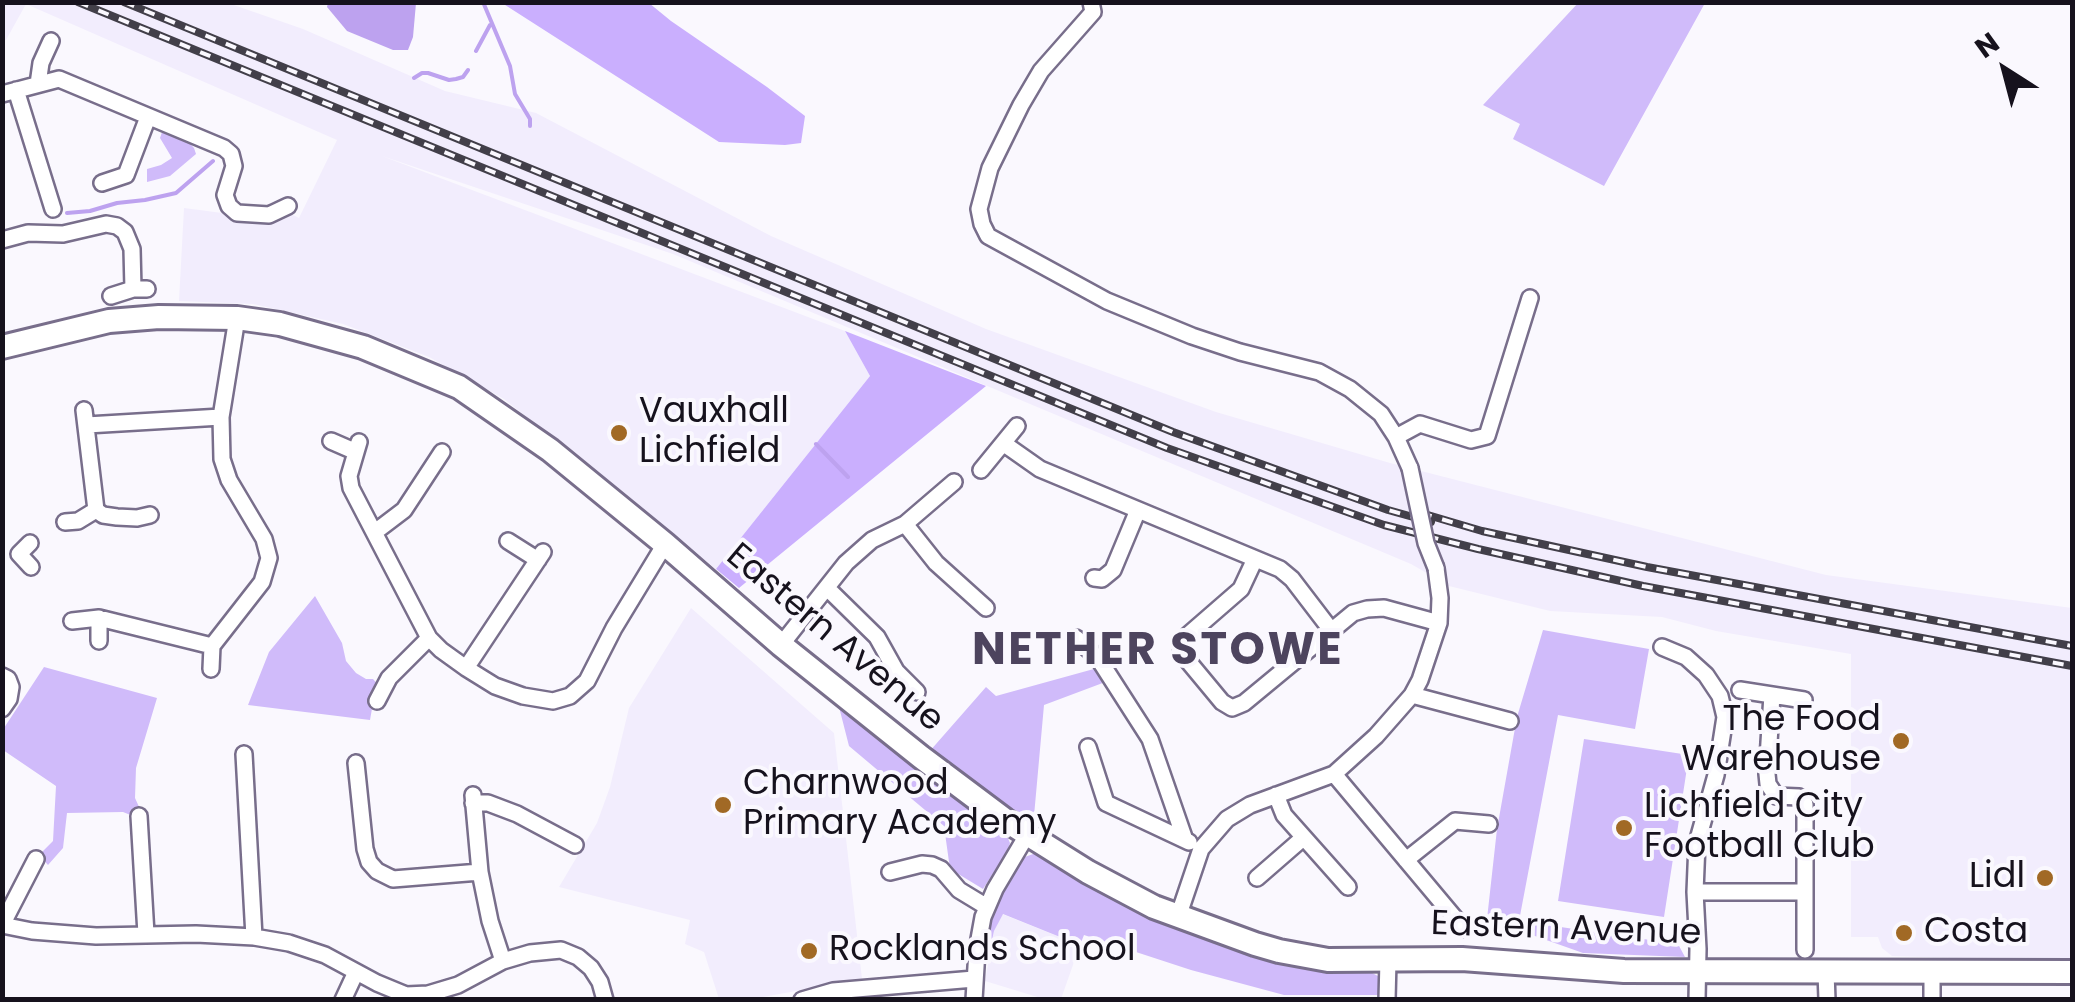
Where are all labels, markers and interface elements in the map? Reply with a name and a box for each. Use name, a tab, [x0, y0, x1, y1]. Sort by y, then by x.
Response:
north arrow	[1955, 20, 2055, 120]
text: N	[1967, 23, 2007, 67]
place label: Vauxhall Lichfield	[639, 392, 789, 474]
marker: Vauxhall Lichfield	[608, 422, 630, 444]
street label: Eastern Avenue	[717, 536, 951, 742]
district label: NETHER STOWE	[972, 626, 1344, 680]
place label: The Food Warehouse	[1681, 700, 1881, 782]
marker: The Food Warehouse	[1890, 730, 1912, 752]
place label: Charnwood Primary Academy	[743, 764, 1056, 846]
place label: Lichfield City Football Club	[1644, 787, 1875, 869]
marker: Charnwood Primary Academy	[712, 794, 734, 816]
marker: Lichfield City Football Club	[1613, 817, 1635, 839]
place label: Lidl	[1969, 857, 2025, 899]
marker: Lidl	[2034, 867, 2056, 889]
street label: Eastern Avenue	[1430, 904, 1702, 956]
place label: Costa	[1924, 912, 2028, 954]
marker: Costa	[1893, 922, 1915, 944]
place label: Rocklands School	[829, 930, 1135, 972]
marker: Rocklands School	[798, 940, 820, 962]

